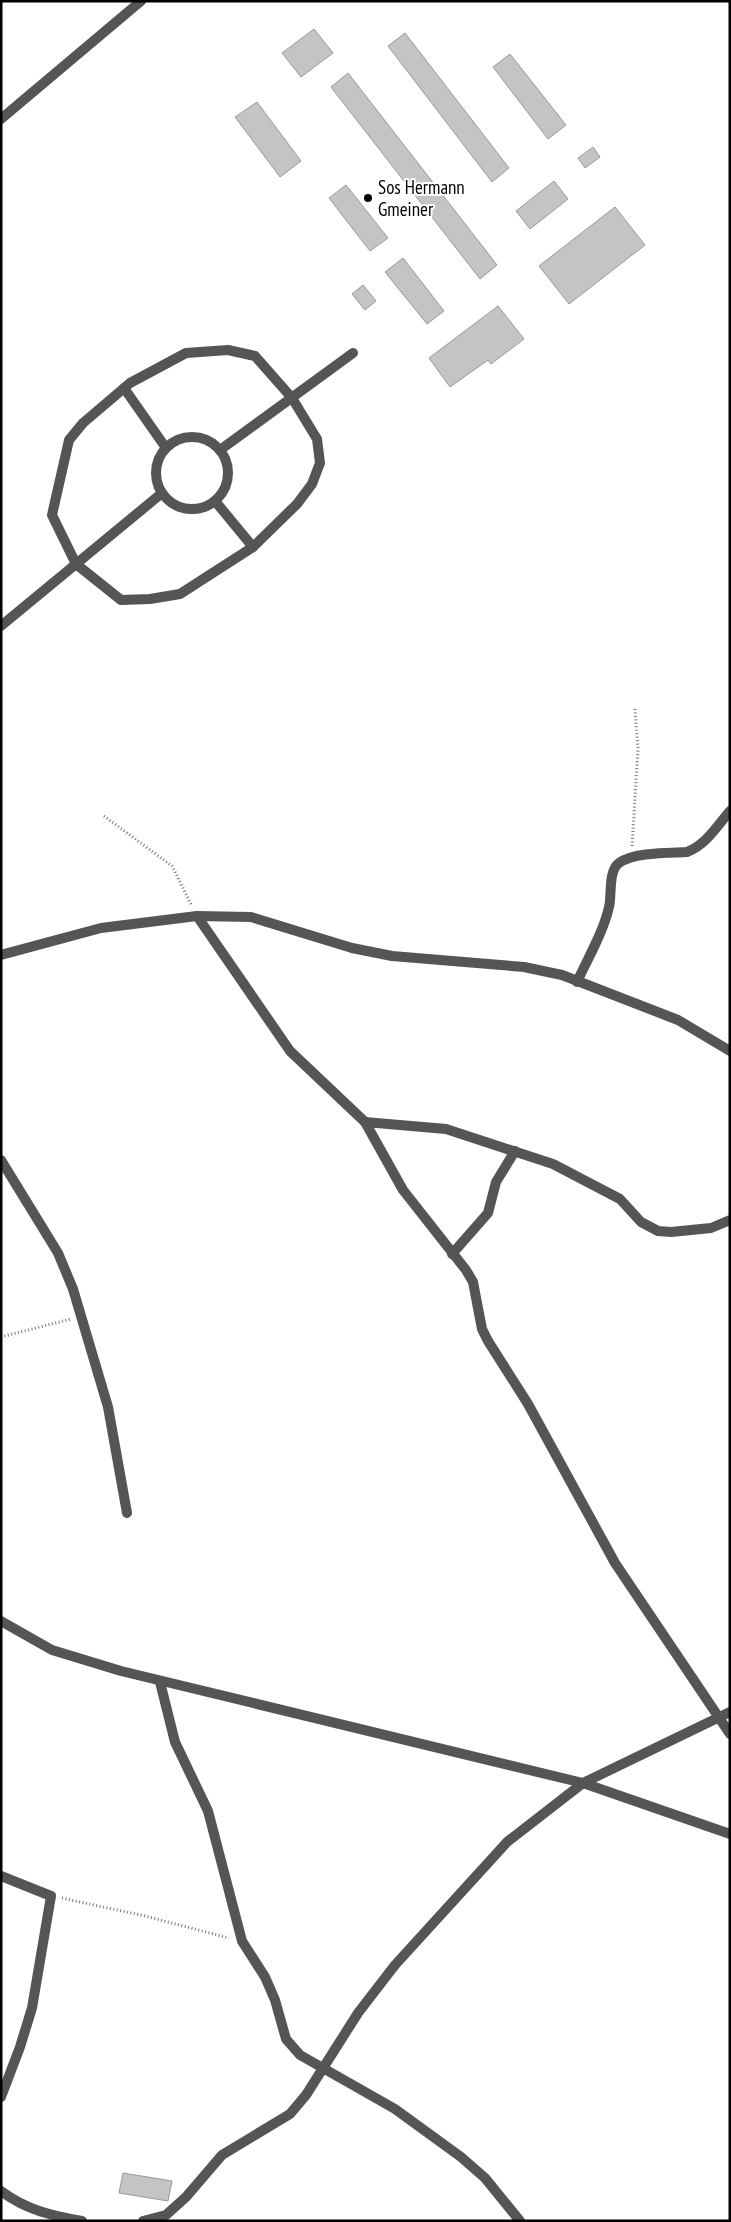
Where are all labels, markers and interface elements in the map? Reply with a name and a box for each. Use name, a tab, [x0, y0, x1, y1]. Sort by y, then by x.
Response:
place label: Sos Hermann Gmeiner	[378, 175, 465, 221]
marker: Sos Hermann Gmeiner	[362, 192, 374, 204]

